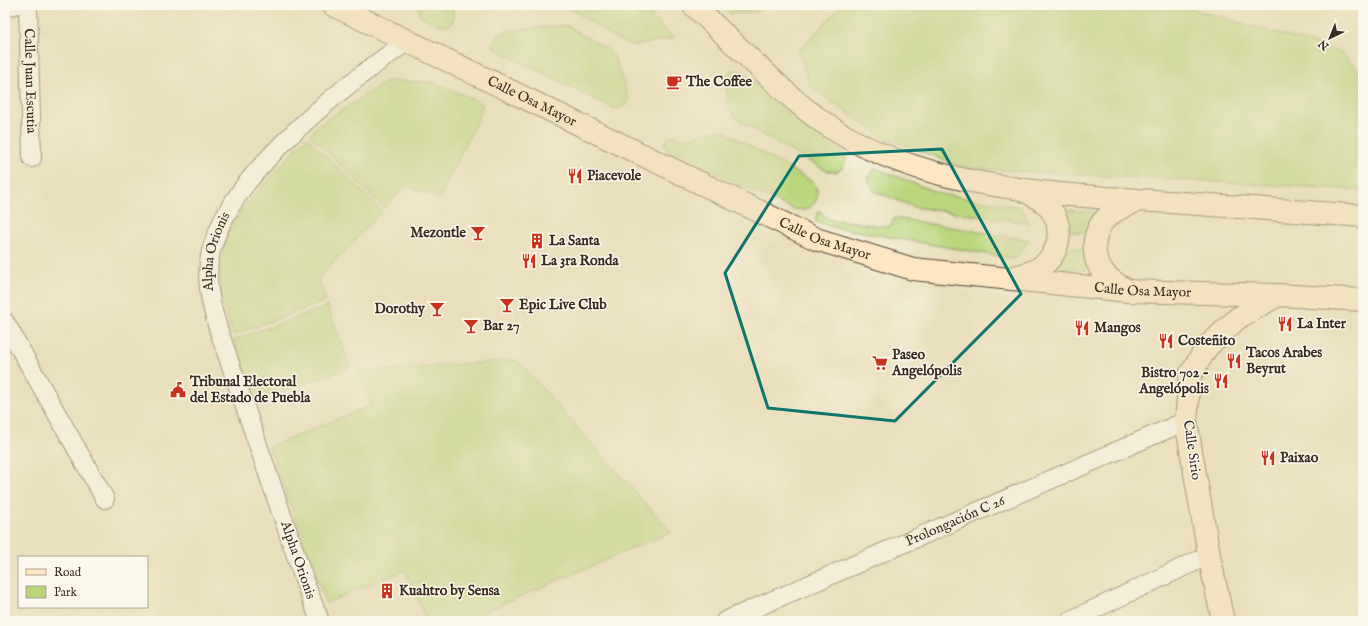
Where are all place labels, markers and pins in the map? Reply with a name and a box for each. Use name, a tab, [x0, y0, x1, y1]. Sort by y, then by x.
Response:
cafe icon: The Coffee	[665, 73, 683, 91]
place label: The Coffee	[685, 73, 752, 91]
restaurant icon: Piacevole	[566, 167, 584, 185]
place label: Piacevole	[587, 167, 642, 185]
place label: Mezontle	[410, 224, 467, 242]
bar icon: Mezontle	[469, 224, 487, 242]
building icon: La Santa	[528, 232, 546, 250]
place label: La Santa	[549, 232, 601, 250]
restaurant icon: La 3ra Ronda	[520, 252, 538, 270]
place label: La 3ra Ronda	[541, 252, 620, 270]
bar icon: Epic Live Club	[498, 296, 516, 314]
place label: Epic Live Club	[519, 296, 607, 314]
place label: Dorothy	[375, 300, 426, 318]
bar icon: Dorothy	[428, 300, 446, 318]
restaurant icon: La Inter	[1276, 315, 1294, 333]
place label: La Inter	[1297, 315, 1347, 333]
bar icon: Bar 27	[462, 317, 480, 335]
place label: Bar 27	[483, 317, 520, 335]
restaurant icon: Mangos	[1073, 319, 1091, 337]
place label: Mangos	[1094, 319, 1141, 337]
restaurant icon: Costeñito	[1157, 332, 1175, 350]
place label: Costeñito	[1178, 332, 1236, 350]
place label: Tacos Arabes Beyrut	[1245, 344, 1322, 378]
place label: Paseo Angelópolis	[891, 346, 962, 380]
restaurant icon: Tacos Arabes Beyrut	[1225, 352, 1243, 370]
supermarket icon: Paseo Angelópolis	[871, 354, 889, 372]
place label: Bistro 702 - Angelópolis	[1138, 364, 1209, 398]
restaurant icon: Bistro 702 - Angelópolis	[1212, 372, 1230, 390]
place label: Tribunal Electoral del Estado de Puebla	[189, 373, 311, 407]
public building icon: Tribunal Electoral del Estado de Puebla	[169, 381, 187, 399]
restaurant icon: Paixao	[1259, 449, 1277, 467]
place label: Paixao	[1280, 449, 1319, 467]
building icon: Kuahtro by Sensa	[378, 582, 396, 600]
place label: Kuahtro by Sensa	[399, 582, 501, 600]

